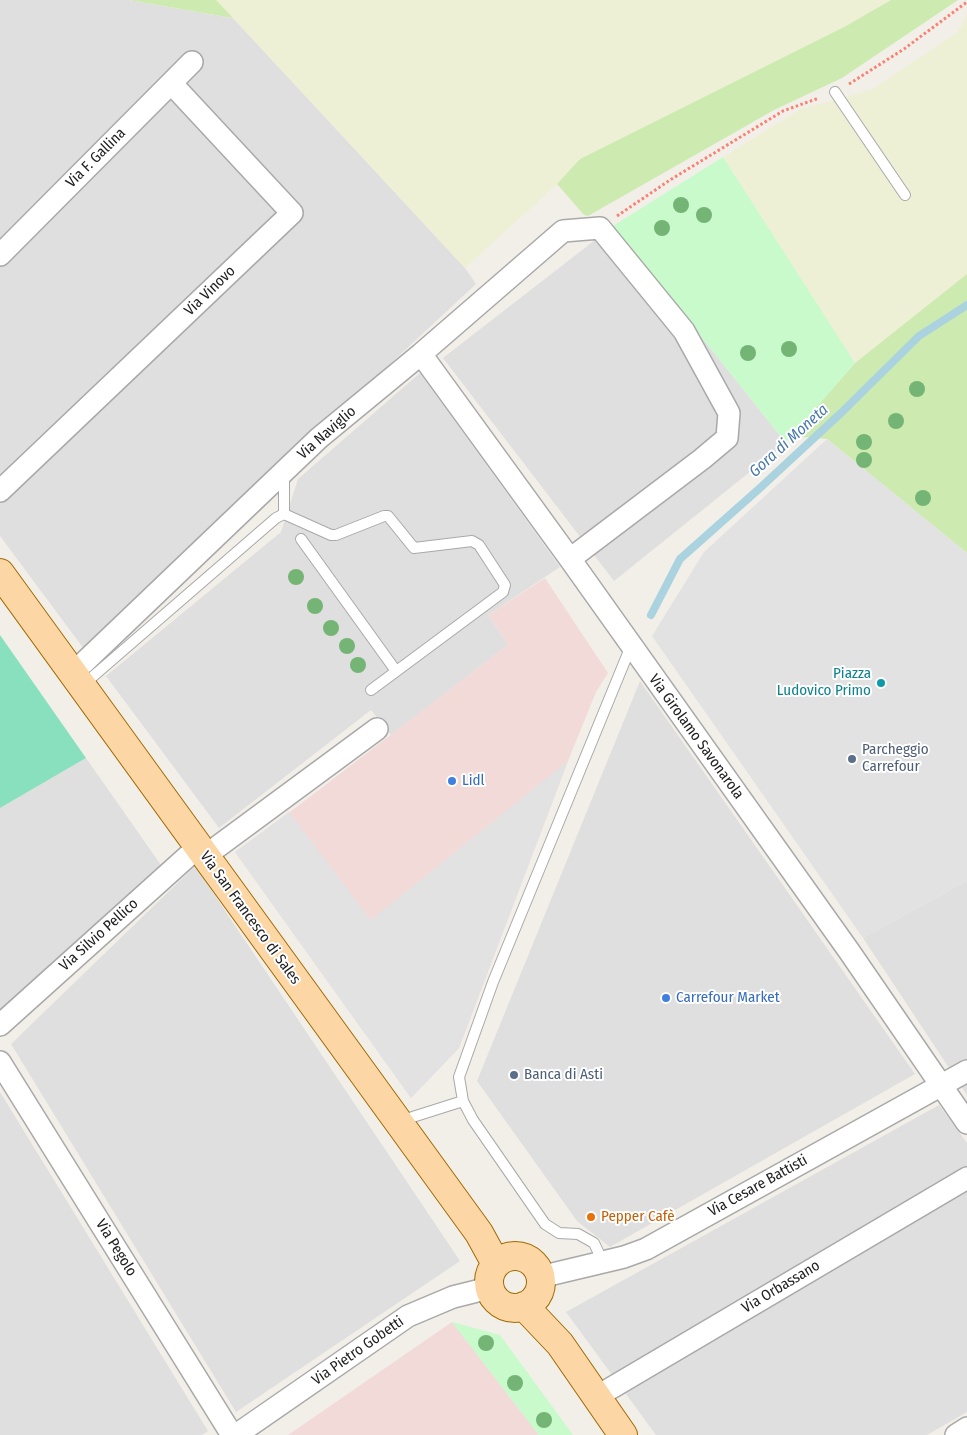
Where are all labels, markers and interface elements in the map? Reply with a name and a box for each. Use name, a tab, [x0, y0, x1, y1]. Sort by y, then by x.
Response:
street label: Via F. Gallina	[62, 124, 130, 192]
street label: Via Vinovo	[181, 262, 239, 320]
water label: Gora di Moneta	[746, 401, 832, 481]
street label: Via Naviglio	[294, 403, 360, 463]
place label: Piazza Ludovico Primo	[777, 665, 871, 700]
street label: Via Girolamo Savonarola	[645, 671, 747, 803]
marker: Piazza Ludovico Primo	[875, 677, 887, 689]
place label: Parcheggio Carrefour	[862, 741, 929, 776]
marker: Parcheggio Carrefour	[846, 753, 858, 765]
place label: Lidl	[462, 772, 484, 790]
marker: Lidl	[446, 775, 458, 787]
street label: Via San Francesco di Sales	[196, 848, 304, 988]
street label: Via Silvio Pellico	[56, 895, 142, 975]
place label: Carrefour Market	[676, 989, 780, 1007]
marker: Carrefour Market	[660, 992, 672, 1004]
place label: Banca di Asti	[524, 1066, 603, 1084]
marker: Banca di Asti	[508, 1069, 520, 1081]
street label: Via Cesare Battisti	[705, 1151, 811, 1221]
place label: Pepper Cafè	[601, 1208, 675, 1226]
marker: Pepper Cafè	[585, 1211, 597, 1223]
street label: Via Pegolo	[92, 1216, 140, 1280]
street label: Via Orbassano	[739, 1257, 823, 1317]
street label: Via Pietro Gobetti	[309, 1313, 407, 1389]

